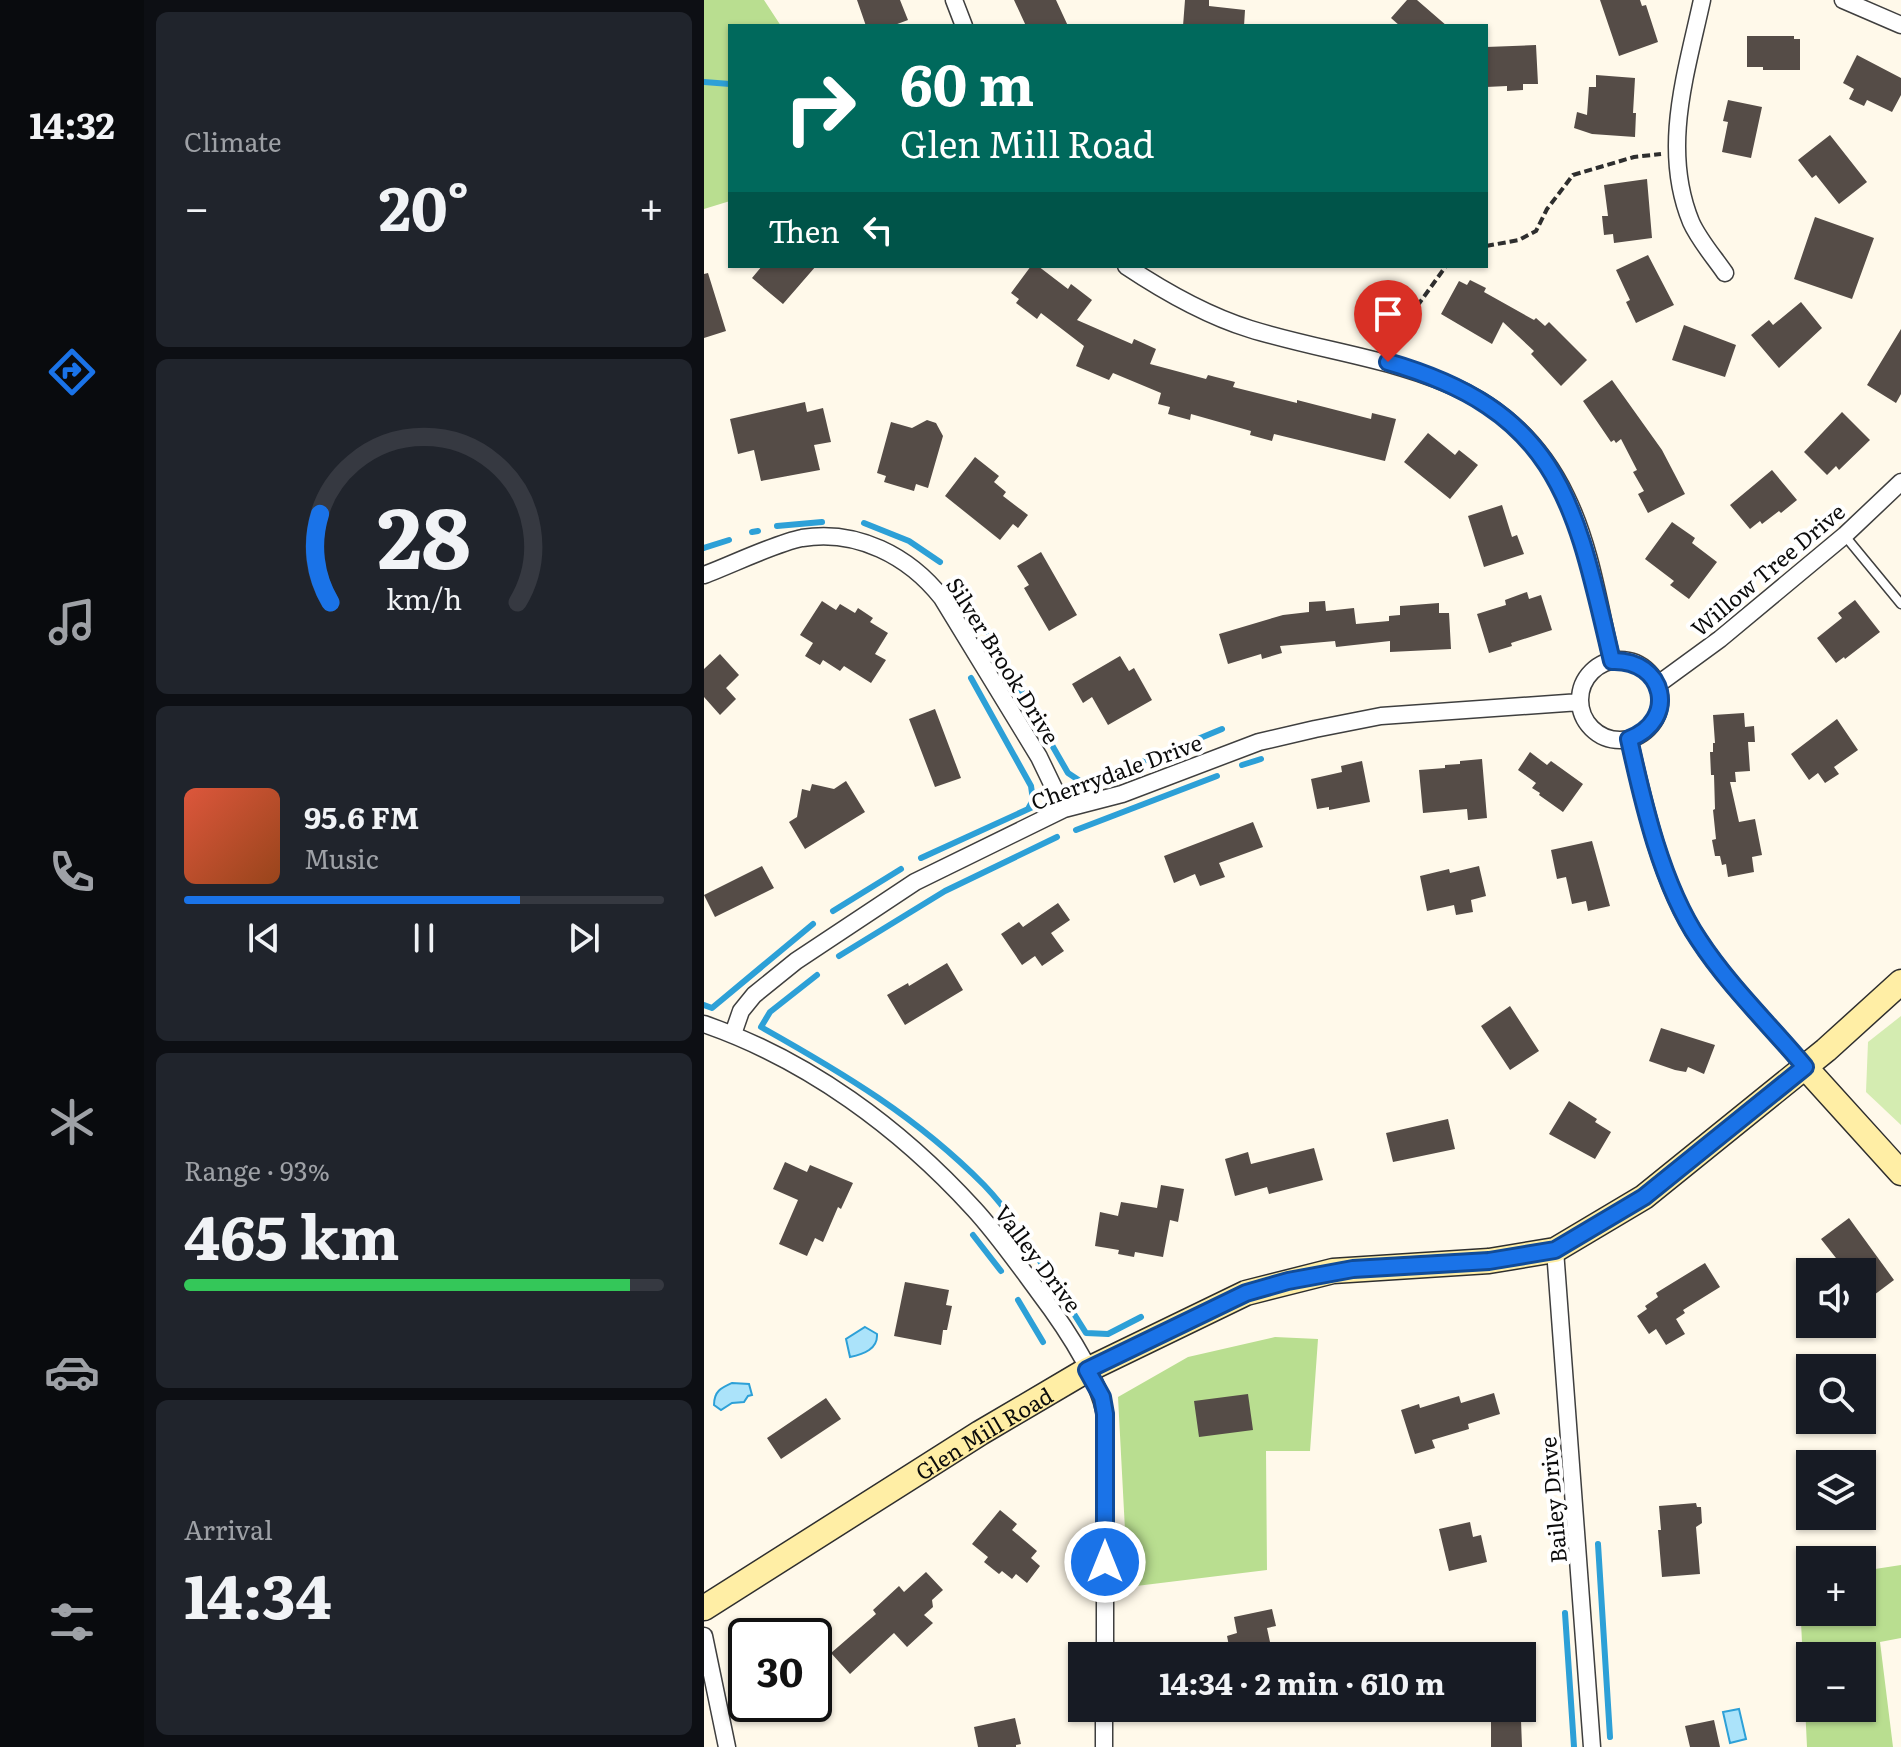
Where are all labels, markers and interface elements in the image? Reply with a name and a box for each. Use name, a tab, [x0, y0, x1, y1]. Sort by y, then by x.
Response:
text: 60 m	[900, 40, 1034, 123]
icon: right	[768, 56, 872, 160]
text: 14:32	[29, 97, 115, 150]
text: Glen Mill Road	[900, 116, 1154, 169]
text: Climate	[184, 121, 282, 160]
text: 20°	[379, 160, 469, 249]
text: −	[184, 172, 210, 238]
text: +	[638, 172, 664, 238]
text: Then	[768, 208, 840, 252]
icon: left	[856, 208, 900, 252]
pin	[1354, 280, 1422, 362]
icon: arrive	[1366, 292, 1410, 336]
icon: directions	[44, 344, 100, 400]
text: 28	[377, 470, 471, 594]
street label: Willow Tree Drive	[1683, 495, 1851, 643]
street label: Silver Brook Drive	[939, 570, 1069, 750]
text: km/h	[386, 576, 462, 619]
icon: music	[44, 594, 100, 650]
street label: Cherrydale Drive	[1026, 725, 1206, 817]
text: 95.6 FM	[304, 794, 419, 838]
text: Music	[304, 838, 379, 877]
icon: phone	[44, 844, 100, 900]
icon: previous	[242, 916, 286, 960]
icon: pause	[402, 916, 446, 960]
icon: next	[562, 916, 606, 960]
icon: climate	[44, 1094, 100, 1150]
text: Range · 93%	[184, 1150, 330, 1189]
text: 465 km	[184, 1189, 400, 1278]
street label: Valley Drive	[988, 1197, 1090, 1319]
map controls	[1796, 1258, 1876, 1722]
button: sound	[1796, 1258, 1876, 1338]
icon: car	[44, 1344, 100, 1400]
button: search	[1796, 1354, 1876, 1434]
street label: Glen Mill Road	[908, 1378, 1058, 1487]
street label: Bailey Drive	[1530, 1435, 1574, 1565]
button: layers	[1796, 1450, 1876, 1530]
text: Arrival	[184, 1509, 273, 1548]
position arrow	[1063, 1520, 1147, 1604]
button: +	[1796, 1546, 1876, 1626]
text: 14:34	[184, 1548, 332, 1637]
icon: filters	[44, 1594, 100, 1650]
speed limit sign: 30	[728, 1618, 832, 1722]
button: −	[1796, 1642, 1876, 1722]
text: 14:34 · 2 min · 610 m	[1159, 1660, 1445, 1704]

